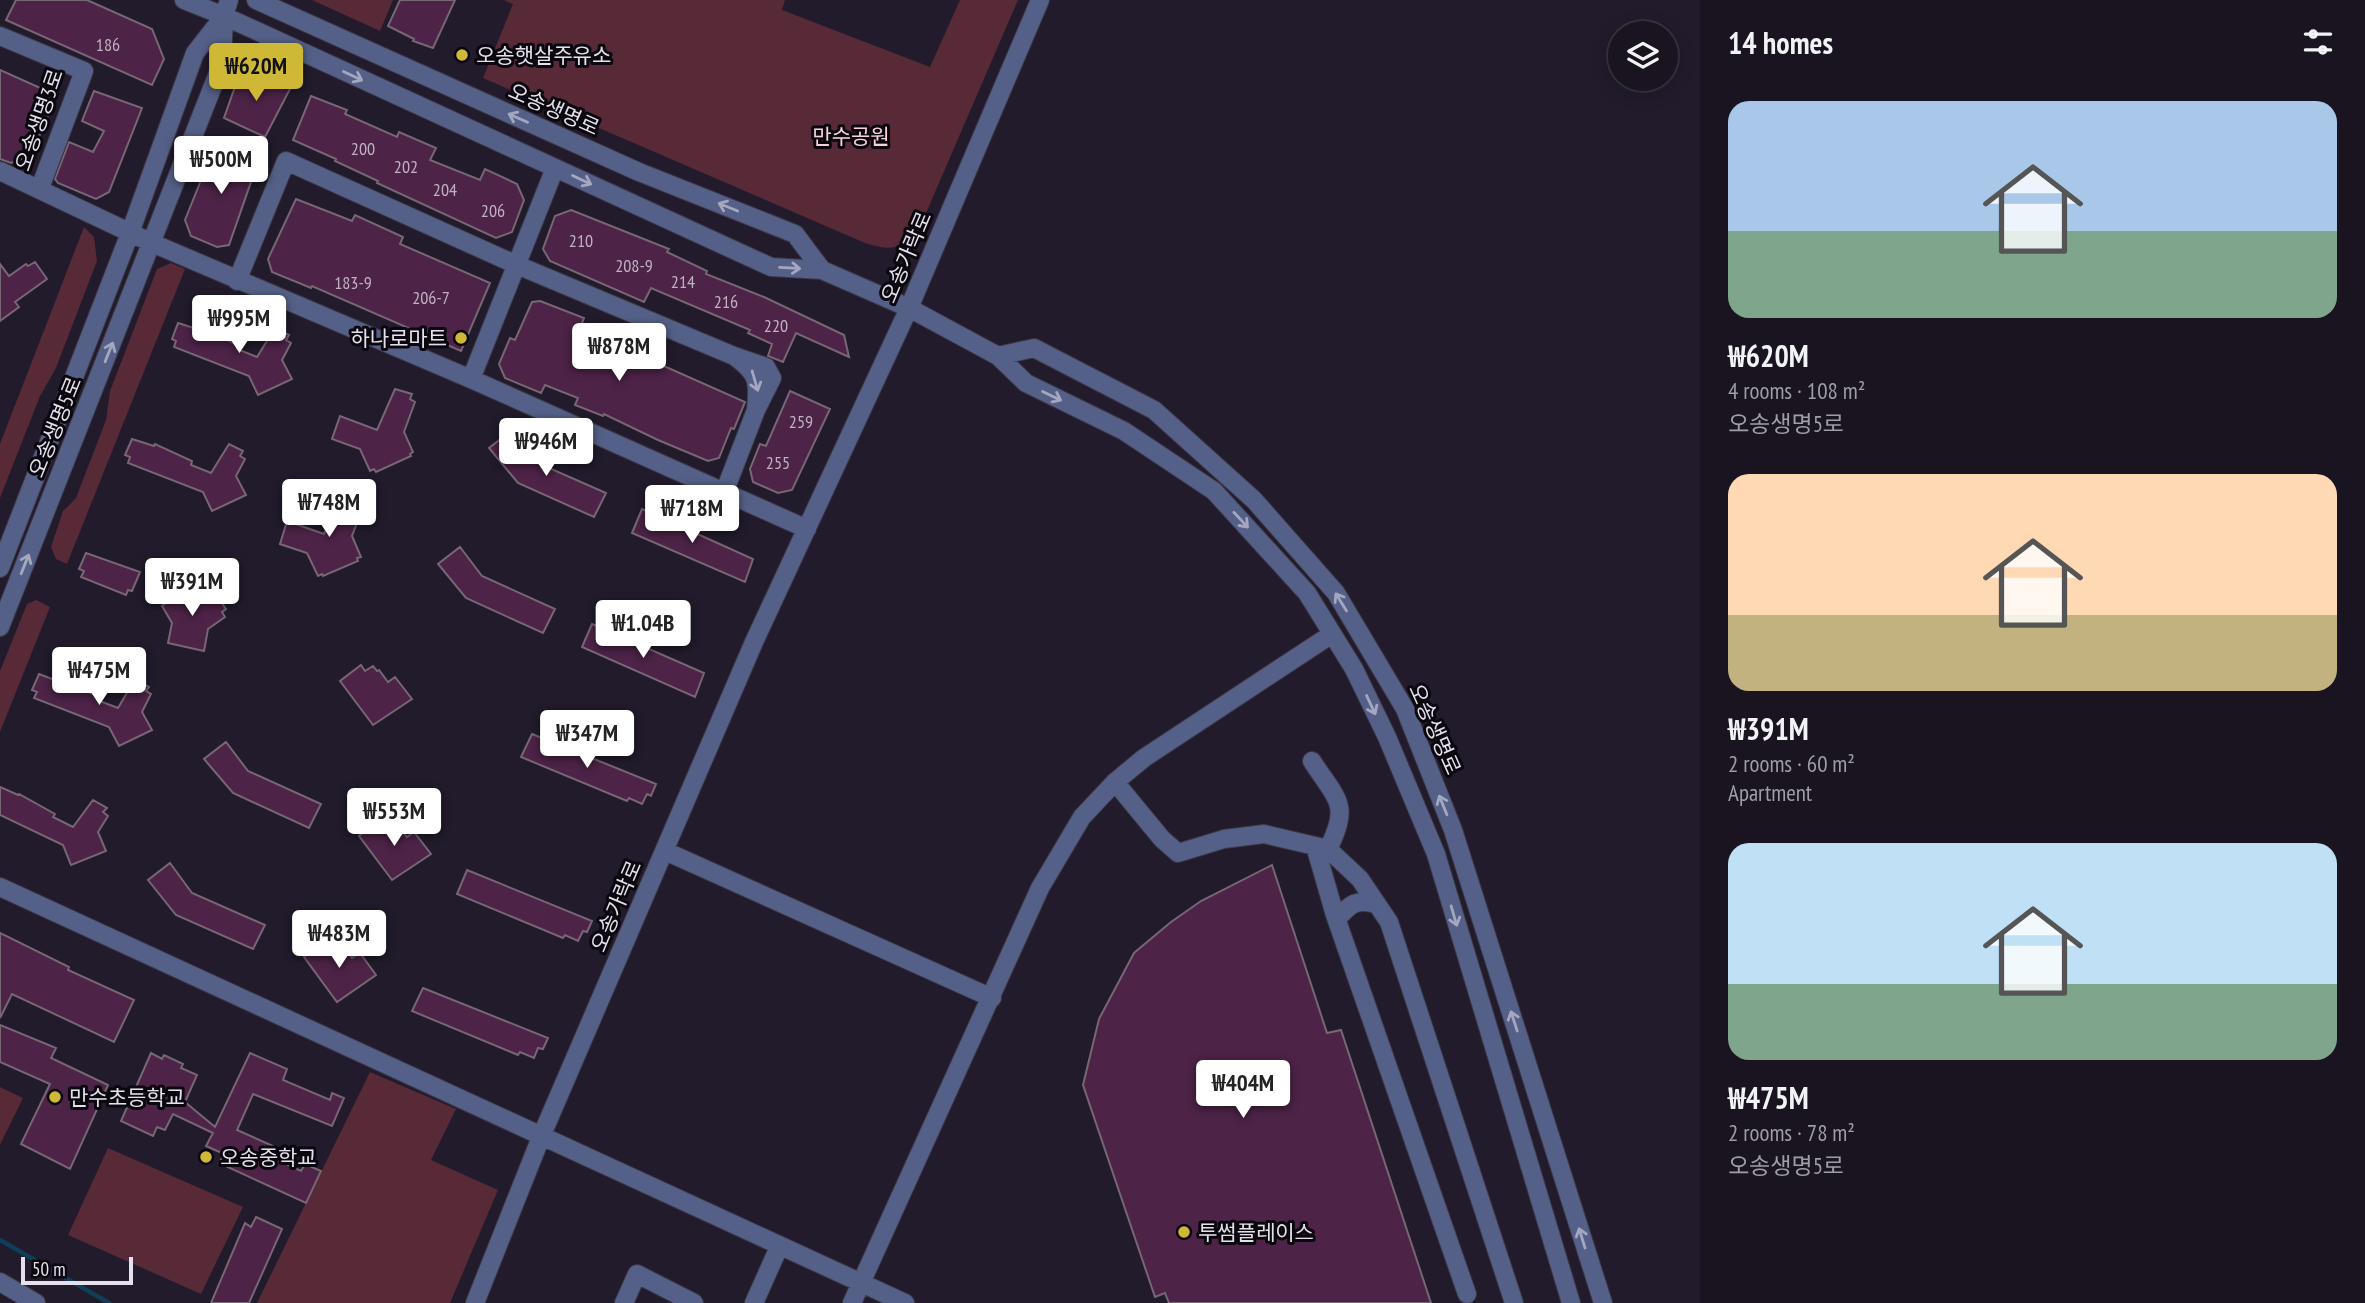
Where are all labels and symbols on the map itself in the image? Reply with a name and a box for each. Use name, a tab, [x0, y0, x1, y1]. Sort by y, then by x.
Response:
house number: 186	[96, 33, 120, 56]
place label: 오송햇살주유소	[476, 42, 611, 69]
pin: ₩620M	[207, 43, 305, 103]
marker: 오송햇살주유소	[454, 47, 470, 63]
street label: 오송생명3로	[9, 65, 69, 175]
one-way arrow	[341, 70, 363, 83]
street label: 오송생명로	[504, 77, 604, 141]
one-way arrow	[508, 111, 530, 124]
park label: 만수공원	[812, 123, 890, 150]
pin: ₩500M	[172, 136, 270, 196]
house number: 200	[351, 137, 375, 160]
house number: 202	[394, 155, 418, 178]
one-way arrow	[571, 174, 592, 188]
house number: 204	[433, 178, 457, 201]
house number: 206	[481, 199, 505, 222]
one-way arrow	[717, 200, 739, 213]
street label: 오송가락로	[875, 207, 937, 307]
house number: 210	[569, 229, 593, 252]
house number: 208-9	[615, 254, 653, 277]
one-way arrow	[779, 262, 801, 275]
house number: 214	[671, 270, 695, 293]
house number: 183-9	[334, 271, 372, 294]
house number: 206-7	[412, 286, 450, 309]
house number: 216	[714, 290, 738, 313]
pin: ₩995M	[190, 296, 288, 355]
house number: 220	[764, 314, 788, 337]
pin: ₩878M	[570, 324, 668, 383]
place label: 하나로마트	[350, 325, 447, 352]
marker: 하나로마트	[453, 330, 469, 346]
one-way arrow	[104, 342, 117, 364]
one-way arrow	[749, 369, 762, 391]
street label: 오송생명5로	[23, 373, 87, 481]
one-way arrow	[1041, 390, 1062, 403]
house number: 259	[789, 410, 813, 433]
pin: ₩946M	[497, 419, 595, 478]
house number: 255	[766, 451, 790, 474]
pin: ₩748M	[280, 480, 378, 539]
pin: ₩718M	[643, 486, 741, 545]
one-way arrow	[1232, 511, 1249, 528]
one-way arrow	[20, 553, 33, 575]
pin: ₩391M	[143, 558, 241, 618]
one-way arrow	[1334, 593, 1348, 613]
pin: ₩1.04B	[586, 600, 700, 660]
pin: ₩475M	[50, 648, 148, 707]
street label: 오송생명로	[1403, 679, 1467, 779]
one-way arrow	[1365, 694, 1379, 715]
pin: ₩347M	[538, 710, 636, 770]
pin: ₩553M	[345, 788, 443, 848]
one-way arrow	[1436, 794, 1449, 816]
street label: 오송가락로	[585, 856, 647, 956]
one-way arrow	[1449, 905, 1462, 927]
pin: ₩483M	[290, 911, 388, 970]
one-way arrow	[1507, 1010, 1520, 1032]
pin: ₩404M	[1194, 1060, 1292, 1120]
place label: 만수초등학교	[69, 1084, 185, 1111]
marker: 만수초등학교	[47, 1089, 63, 1105]
place label: 오송중학교	[220, 1144, 317, 1171]
marker: 오송중학교	[198, 1149, 214, 1165]
place label: 투썸플레이스	[1198, 1219, 1314, 1246]
marker: 투썸플레이스	[1176, 1224, 1192, 1240]
one-way arrow	[1575, 1227, 1588, 1249]
scale bar	[21, 1254, 133, 1286]

